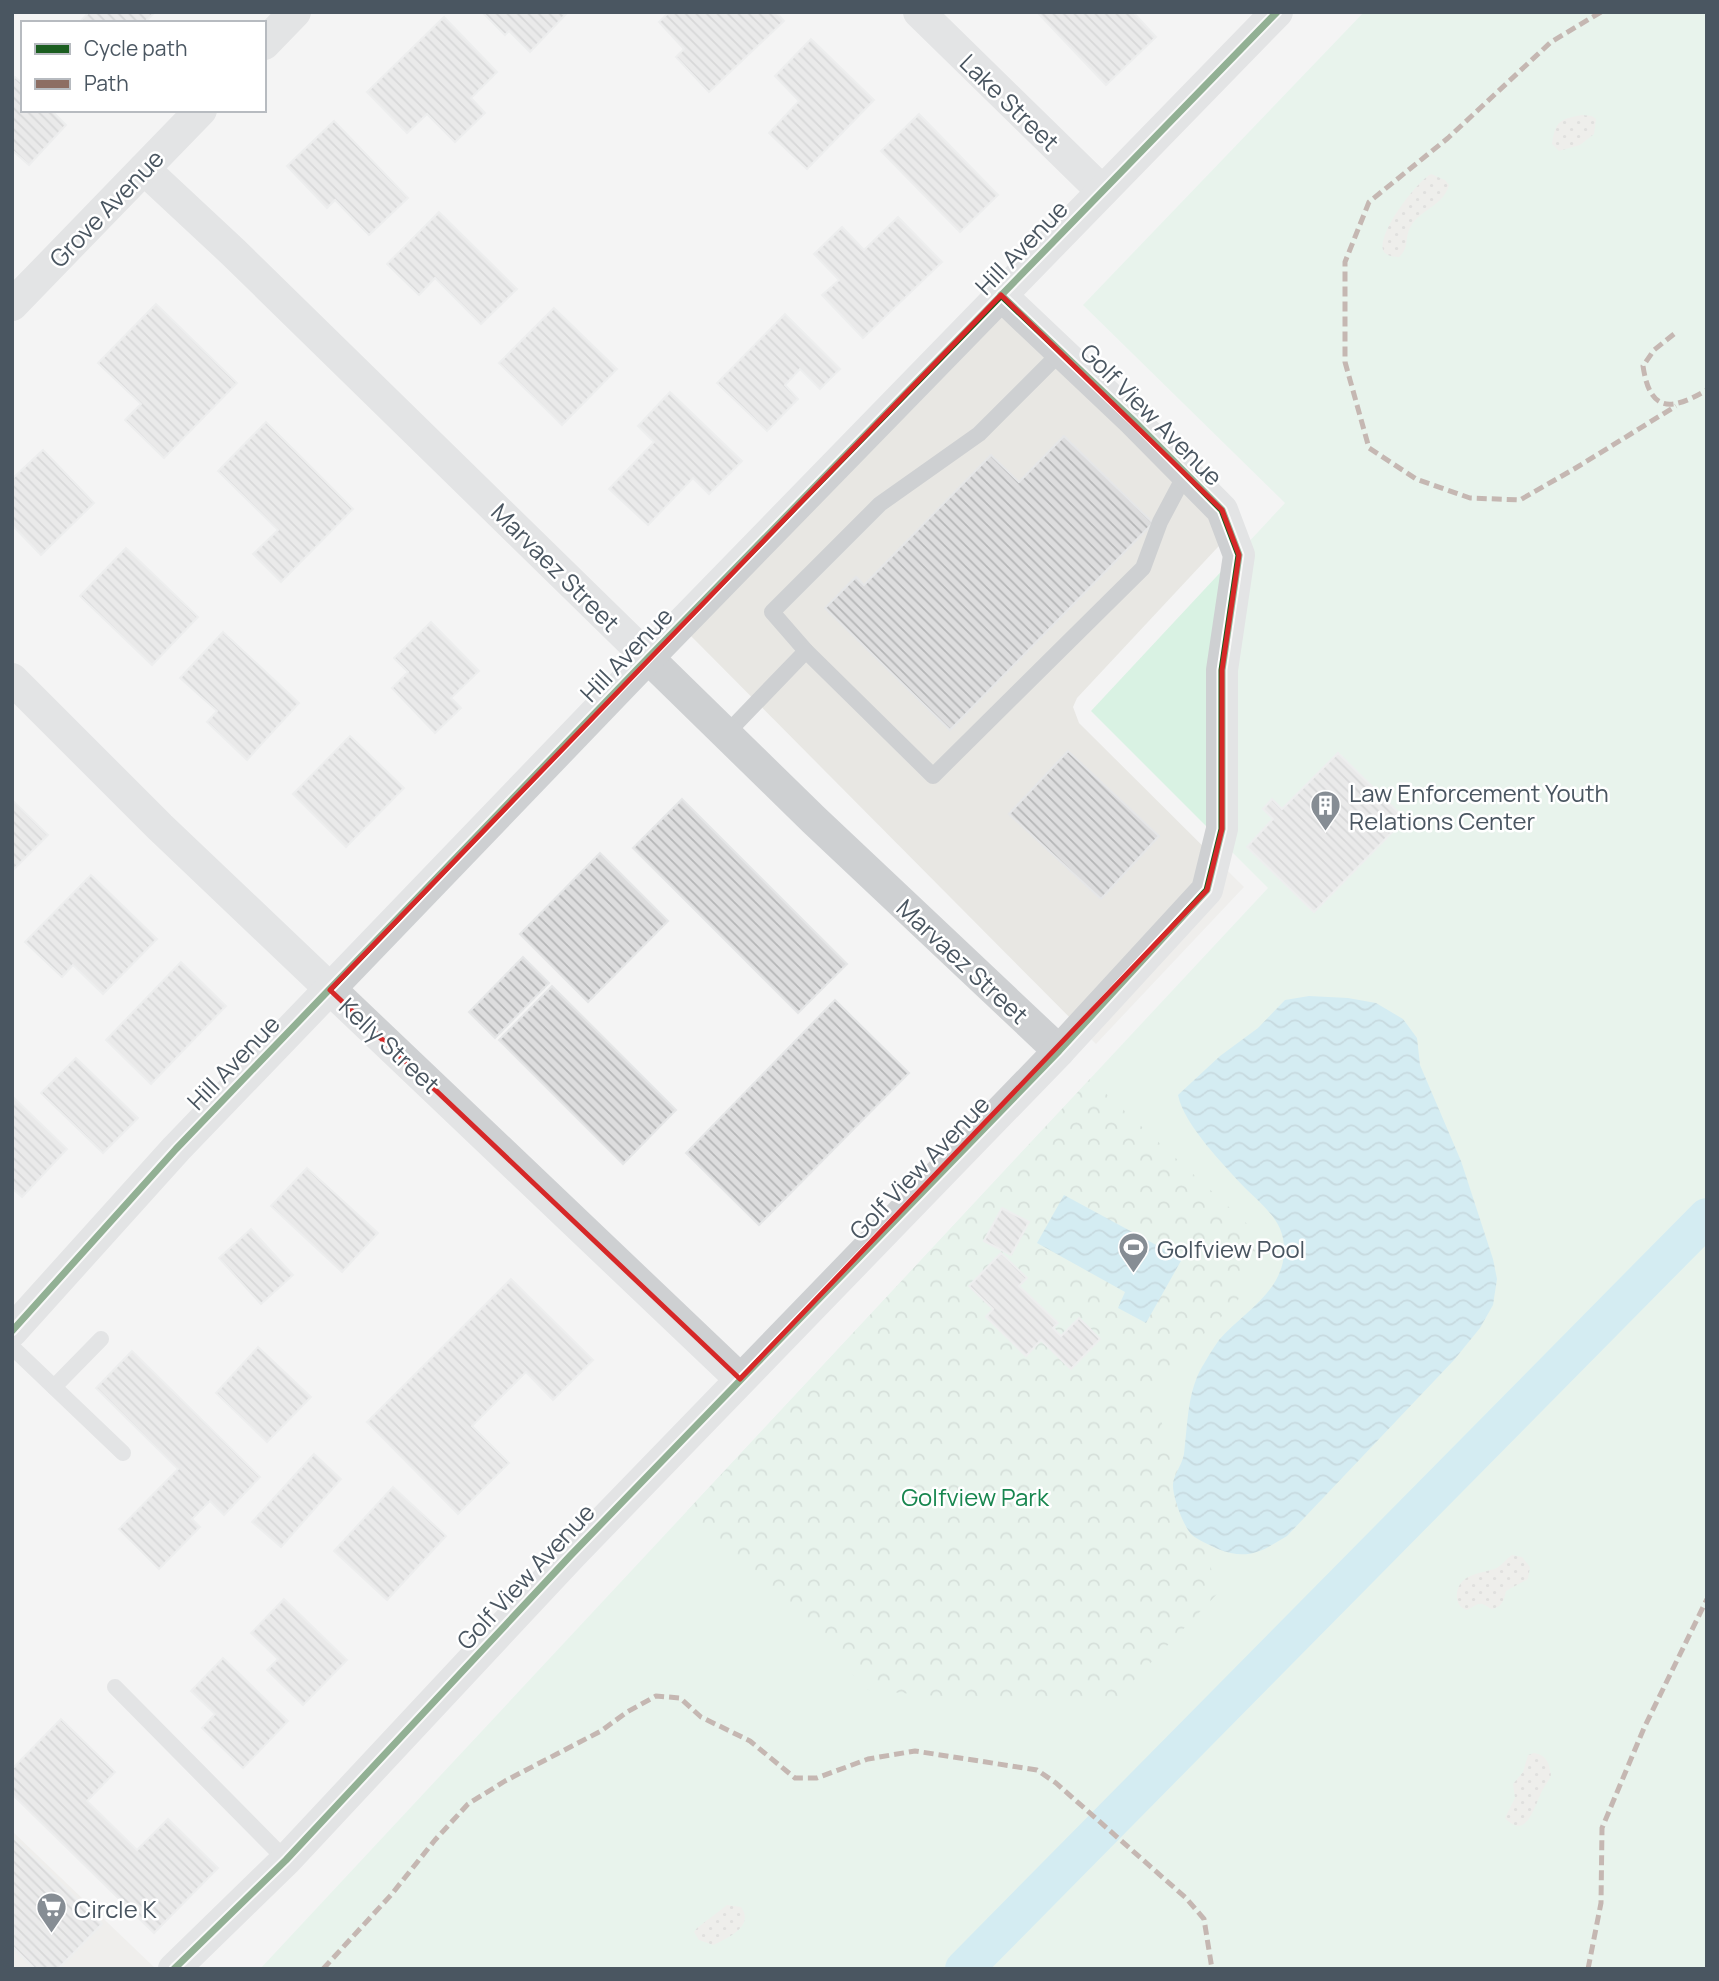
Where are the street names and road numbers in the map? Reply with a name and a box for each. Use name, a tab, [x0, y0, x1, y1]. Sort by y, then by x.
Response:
street label: Lake Street	[953, 46, 1067, 158]
street label: Grove Avenue	[41, 142, 171, 274]
street label: Hill Avenue	[967, 192, 1075, 302]
street label: Golf View Avenue	[1074, 336, 1230, 492]
street label: Marvaez Street	[485, 496, 627, 638]
street label: Hill Avenue	[572, 599, 680, 709]
street label: Marvaez Street	[890, 891, 1036, 1031]
street label: Kelly Street	[332, 990, 448, 1100]
street label: Hill Avenue	[179, 1007, 287, 1117]
street label: Golf View Avenue	[842, 1088, 996, 1246]
street label: Golf View Avenue	[449, 1496, 601, 1656]

